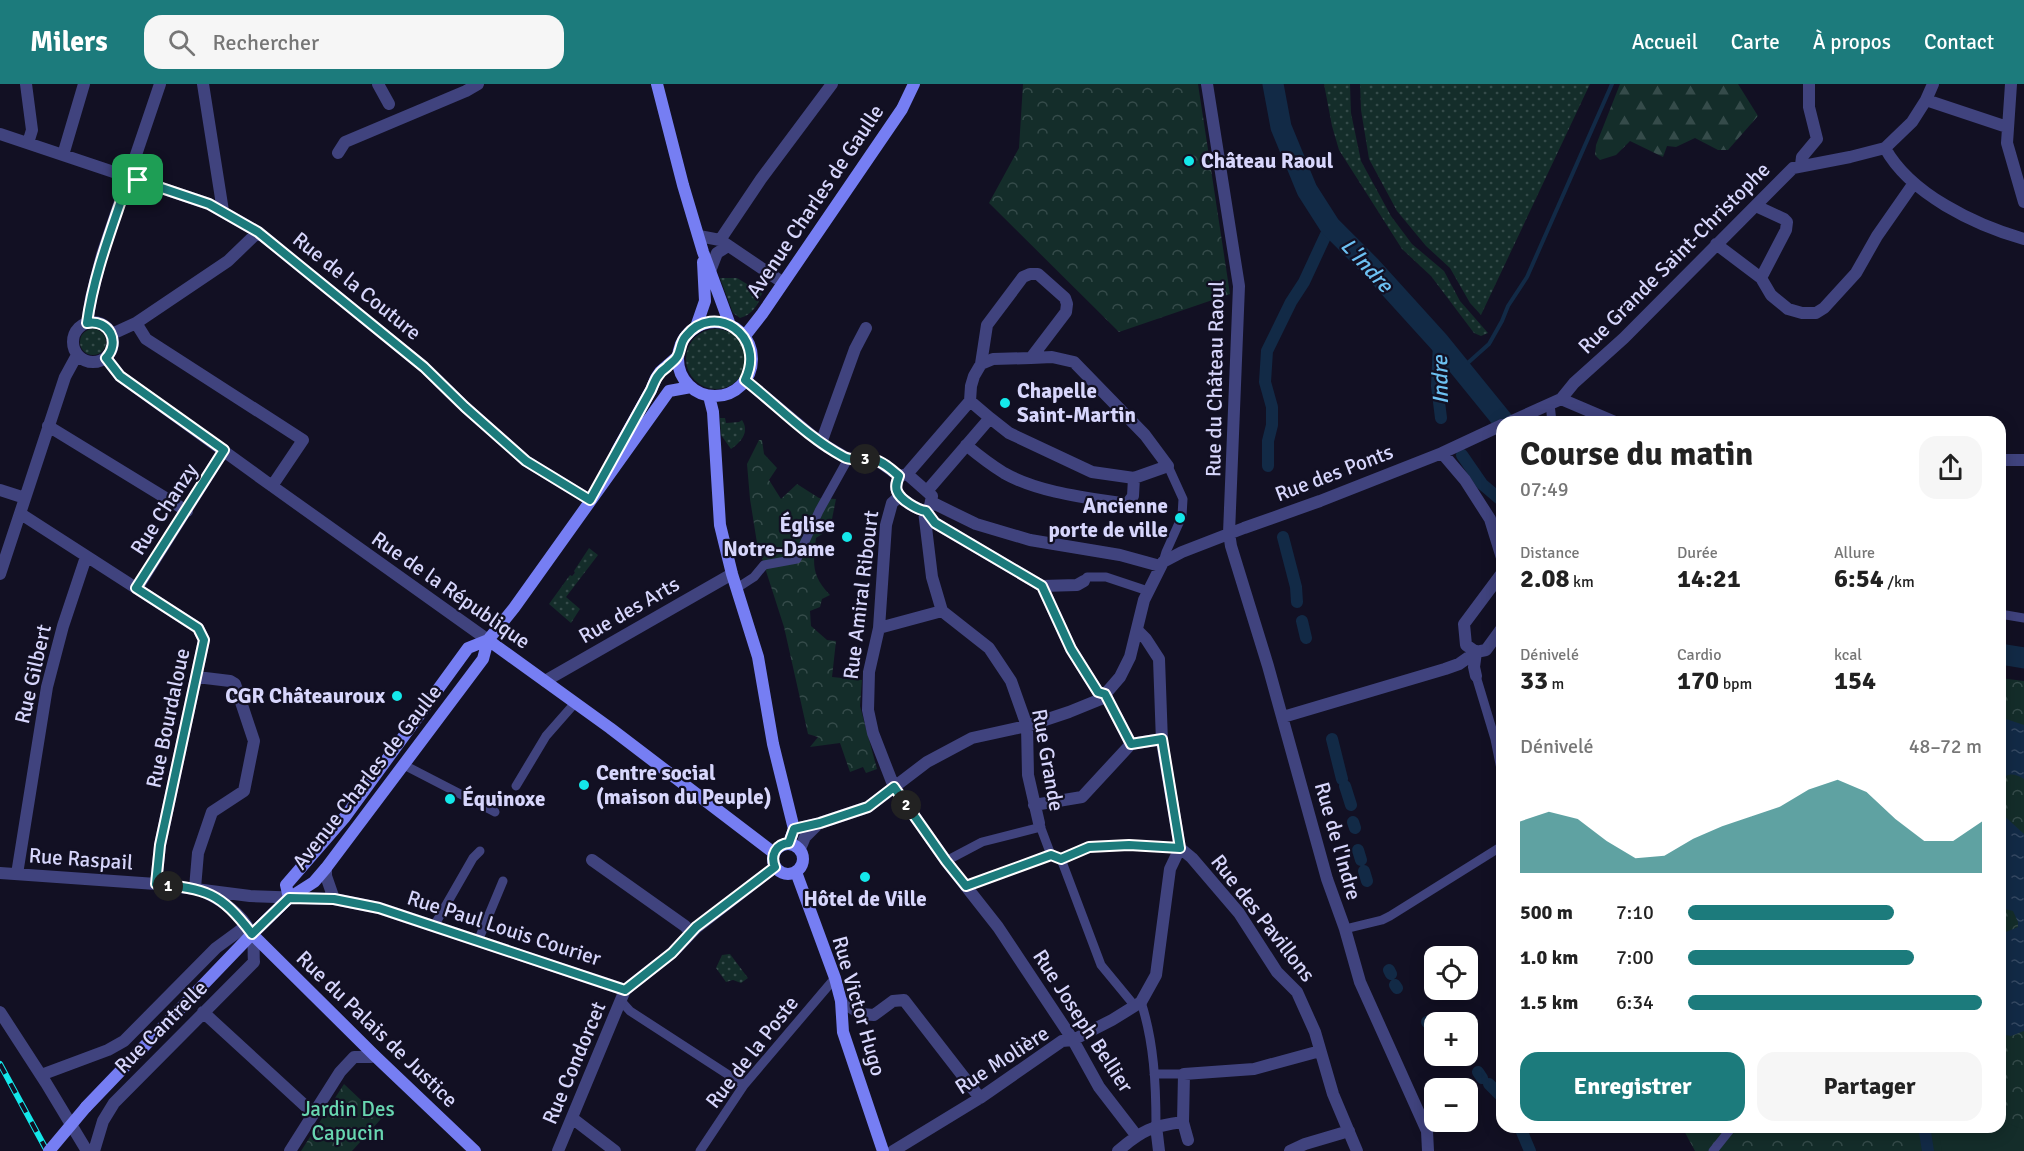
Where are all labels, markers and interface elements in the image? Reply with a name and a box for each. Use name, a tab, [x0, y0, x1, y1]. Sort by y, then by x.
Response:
search box	[144, 15, 564, 69]
text: Milers	[30, 25, 108, 59]
icon: search	[165, 26, 198, 59]
text: Rechercher	[213, 29, 319, 56]
text: Accueil	[1632, 29, 1698, 55]
text: Carte	[1731, 29, 1780, 55]
text: À propos	[1813, 29, 1891, 55]
text: Contact	[1924, 29, 1994, 55]
street label: Avenue Charles de Gaulle	[741, 99, 889, 303]
place label: Château Raoul	[1201, 148, 1334, 174]
pin	[112, 154, 163, 205]
marker: Château Raoul	[1182, 154, 1196, 168]
street label: Rue Grande Saint-Christophe	[1573, 157, 1775, 359]
icon: arrive	[121, 163, 154, 196]
street label: Rue de la Couture	[287, 226, 427, 346]
water label: L'Indre	[1335, 232, 1400, 299]
street label: Rue du Château Raoul	[1200, 281, 1230, 477]
water label: Indre	[1426, 354, 1454, 405]
place label: Chapelle Saint-Martin	[1017, 378, 1136, 428]
marker: Chapelle Saint-Martin	[998, 396, 1012, 410]
text: Course du matin	[1520, 434, 1753, 475]
button: share	[1919, 436, 1982, 499]
street label: Rue des Ponts	[1271, 439, 1397, 507]
pin: 3	[850, 444, 880, 474]
text: 3	[861, 449, 869, 469]
street label: Rue Chanzy	[125, 458, 203, 560]
text: 07:49	[1520, 477, 1569, 502]
place label: Ancienne porte de ville	[1049, 493, 1168, 543]
street label: Rue Amiral Ribourt	[838, 509, 884, 681]
place label: Église Notre-Dame	[723, 511, 835, 562]
marker: Ancienne porte de ville	[1173, 511, 1187, 525]
street label: Rue de la République	[367, 525, 535, 655]
marker: Église Notre-Dame	[840, 530, 854, 544]
text: Distance	[1520, 543, 1580, 563]
text: Durée	[1677, 543, 1718, 563]
text: Allure	[1834, 543, 1875, 563]
text: 2.08	[1520, 563, 1570, 595]
text: 14:21	[1677, 563, 1741, 595]
text: 6:54	[1834, 563, 1884, 595]
street label: Rue des Arts	[574, 571, 684, 649]
text: km	[1570, 572, 1594, 592]
text: /km	[1884, 572, 1915, 592]
street label: Rue Gilbert	[9, 622, 57, 726]
text: Dénivelé	[1520, 645, 1579, 665]
text: Cardio	[1677, 645, 1722, 665]
text: kcal	[1834, 645, 1862, 665]
street label: Rue Bourdaloue	[141, 646, 195, 790]
text: 33	[1520, 665, 1548, 697]
text: 170	[1677, 665, 1719, 697]
text: 154	[1834, 665, 1876, 697]
text: m	[1548, 674, 1564, 694]
text: bpm	[1719, 674, 1752, 694]
street label: Avenue Charles de Gaulle	[287, 679, 447, 875]
place label: CGR Châteauroux	[225, 683, 386, 709]
marker: CGR Châteauroux	[390, 689, 404, 703]
street label: Rue Grande	[1026, 707, 1070, 813]
text: Dénivelé	[1520, 734, 1594, 759]
text: 48–72 m	[1909, 734, 1982, 759]
place label: Centre social (maison du Peuple)	[596, 760, 772, 810]
marker: Centre social (maison du Peuple)	[577, 778, 591, 792]
street label: Rue de l'Indre	[1309, 779, 1367, 903]
place label: Équinoxe	[462, 785, 545, 812]
pin: 2	[891, 790, 921, 820]
marker: Équinoxe	[443, 792, 457, 806]
text: 2	[902, 795, 910, 815]
street label: Rue Raspail	[28, 842, 134, 876]
street label: Rue des Pavillons	[1205, 849, 1321, 987]
marker: Hôtel de Ville	[858, 870, 872, 884]
pin: 1	[153, 871, 183, 901]
text: 1	[164, 876, 172, 896]
street label: Rue Paul Louis Courier	[404, 884, 604, 972]
place label: Hôtel de Ville	[803, 886, 927, 912]
text: 500 m	[1520, 900, 1573, 925]
text: 7:10	[1616, 900, 1654, 925]
street label: Rue Victor Hugo	[827, 933, 891, 1079]
street label: Rue du Palais de Justice	[291, 945, 463, 1113]
street label: Rue Joseph Bellier	[1027, 945, 1139, 1098]
text: 1.0 km	[1520, 945, 1578, 970]
text: 7:00	[1616, 945, 1654, 970]
map controls	[1424, 946, 1478, 1132]
button: locate	[1424, 946, 1478, 1000]
street label: Rue Cantrelle	[109, 975, 213, 1079]
text: 1.5 km	[1520, 990, 1578, 1015]
text: 6:34	[1616, 990, 1654, 1015]
street label: Rue de la Poste	[700, 991, 804, 1113]
street label: Rue Condorcet	[537, 998, 611, 1128]
button: +	[1424, 1012, 1478, 1066]
street label: Rue Molière	[950, 1020, 1054, 1100]
button: Enregistrer	[1520, 1052, 1745, 1121]
button: Partager	[1757, 1052, 1982, 1121]
button: −	[1424, 1078, 1478, 1132]
park label: Jardin Des Capucin	[301, 1096, 395, 1146]

